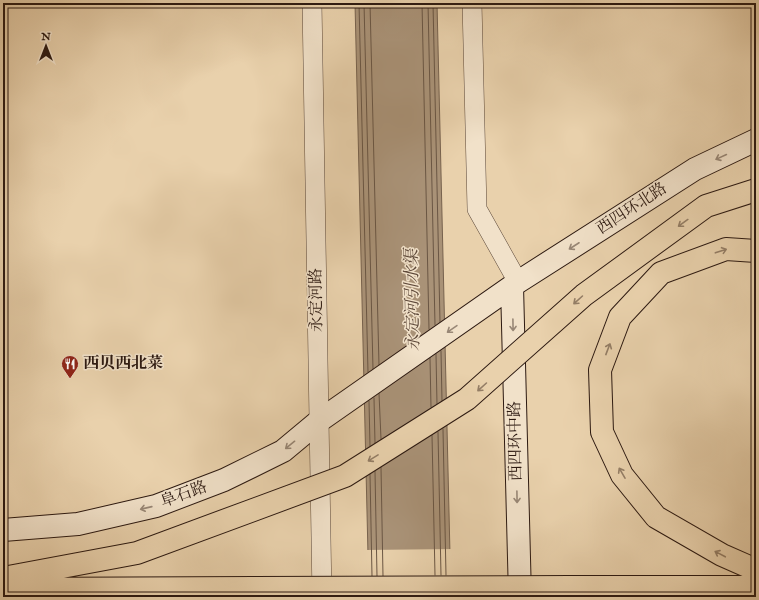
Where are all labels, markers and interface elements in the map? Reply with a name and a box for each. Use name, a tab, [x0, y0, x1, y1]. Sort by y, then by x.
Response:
north arrow	[26, 26, 66, 66]
text: N	[40, 30, 51, 44]
one-way arrow	[715, 154, 727, 161]
street label: 西四环北路	[593, 179, 671, 239]
one-way arrow	[678, 219, 689, 227]
one-way arrow	[569, 242, 580, 250]
water label: 永定河引水渠	[402, 247, 424, 351]
one-way arrow	[714, 247, 727, 254]
street label: 永定河路	[306, 268, 328, 332]
one-way arrow	[574, 295, 584, 304]
one-way arrow	[509, 318, 517, 331]
one-way arrow	[447, 325, 458, 333]
one-way arrow	[605, 344, 613, 356]
restaurant icon: 西贝西北菜	[60, 354, 80, 379]
place label: 西贝西北菜	[83, 354, 163, 374]
one-way arrow	[476, 382, 487, 391]
street label: 西四环中路	[505, 401, 527, 481]
one-way arrow	[285, 441, 296, 450]
one-way arrow	[368, 454, 379, 462]
one-way arrow	[617, 467, 625, 479]
street label: 阜石路	[158, 477, 210, 513]
one-way arrow	[513, 490, 521, 503]
one-way arrow	[140, 505, 153, 512]
one-way arrow	[714, 550, 726, 557]

